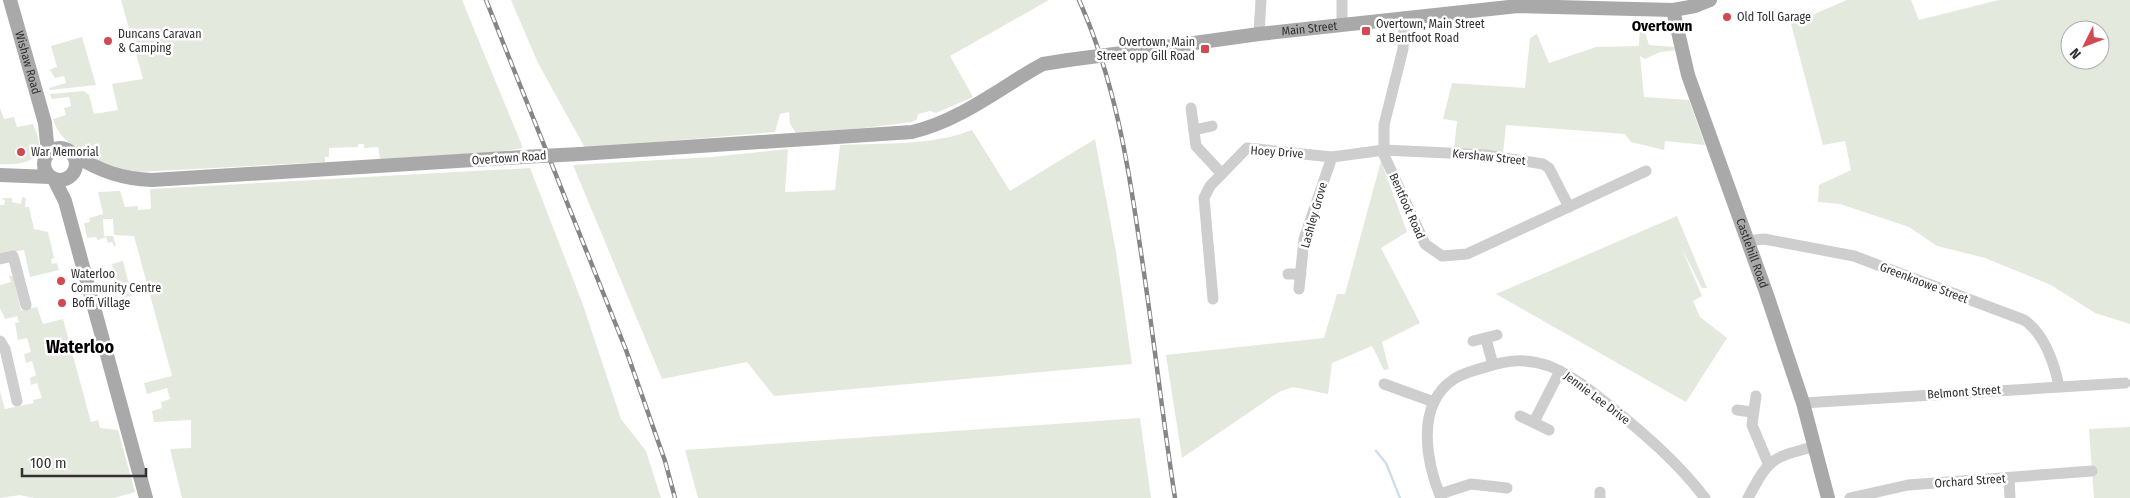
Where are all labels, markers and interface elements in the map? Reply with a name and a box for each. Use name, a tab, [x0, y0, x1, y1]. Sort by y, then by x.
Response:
place label: Old Toll Garage	[1737, 10, 1811, 24]
marker: Old Toll Garage	[1721, 11, 1733, 23]
place label: Overtown, Main Street at Bentfoot Road	[1376, 17, 1485, 45]
district label: Overtown	[1632, 17, 1692, 35]
street label: Main Street	[1281, 19, 1338, 39]
north arrow	[2060, 20, 2110, 70]
marker: Overtown, Main Street at Bentfoot Road	[1360, 25, 1372, 37]
place label: Duncans Caravan & Camping	[118, 27, 202, 55]
street label: Wishaw Road	[12, 29, 43, 96]
marker: Duncans Caravan & Camping	[102, 35, 114, 47]
place label: Overtown, Main Street opp Gill Road	[1097, 35, 1195, 63]
marker: Overtown, Main Street opp Gill Road	[1199, 43, 1211, 55]
text: N	[2067, 45, 2085, 62]
street label: Hoey Drive	[1250, 143, 1304, 161]
place label: War Memorial	[31, 145, 99, 159]
marker: War Memorial	[15, 146, 27, 158]
street label: Kershaw Street	[1452, 146, 1526, 168]
street label: Overtown Road	[471, 148, 547, 168]
street label: Bentfoot Road	[1386, 171, 1428, 241]
street label: Lashley Grove	[1298, 180, 1330, 250]
street label: Castlehill Road	[1733, 216, 1771, 290]
street label: Greenknowe Street	[1878, 260, 1970, 306]
place label: Waterloo Community Centre	[71, 267, 161, 295]
marker: Waterloo Community Centre	[55, 275, 67, 287]
place label: Boffi Village	[72, 296, 130, 310]
marker: Boffi Village	[56, 297, 68, 309]
district label: Waterloo	[46, 336, 114, 358]
street label: Jennie Lee Drive	[1561, 369, 1633, 427]
street label: Belmont Street	[1927, 382, 2001, 402]
scale bar	[22, 446, 146, 478]
text: 100 m	[30, 454, 67, 472]
street label: Orchard Street	[1934, 472, 2006, 490]

